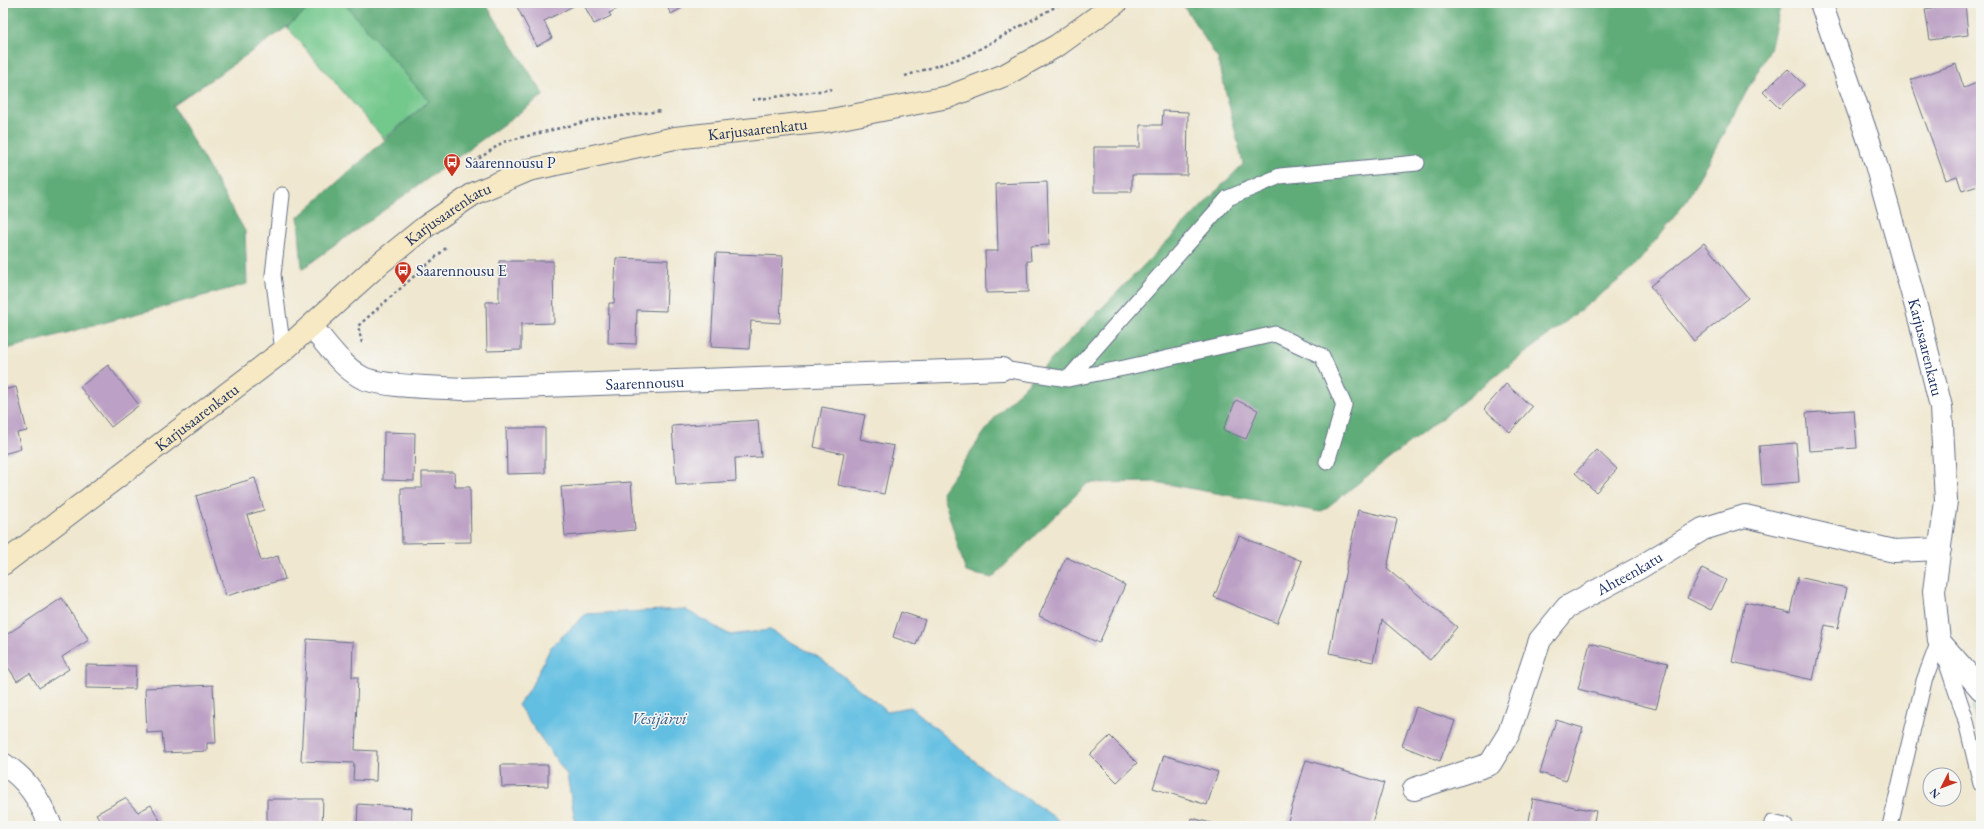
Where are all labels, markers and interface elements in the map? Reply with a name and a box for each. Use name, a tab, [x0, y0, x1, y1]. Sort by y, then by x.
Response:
street label: Karjusaarenkatu	[707, 113, 809, 145]
bus stop icon: Saarennousu P	[442, 152, 462, 177]
place label: Saarennousu P	[465, 152, 556, 173]
street label: Karjusaarenkatu	[400, 177, 495, 250]
bus stop icon: Saarennousu E	[393, 260, 413, 285]
place label: Saarennousu E	[416, 260, 507, 281]
street label: Karjusaarenkatu	[1903, 296, 1948, 399]
street label: Saarennousu	[605, 371, 685, 395]
street label: Karjusaarenkatu	[151, 378, 243, 456]
street label: Ahteenkatu	[1592, 546, 1667, 601]
water label: Vesijärvi	[631, 707, 688, 729]
north arrow	[1922, 767, 1962, 807]
text: N	[1926, 786, 1943, 802]

